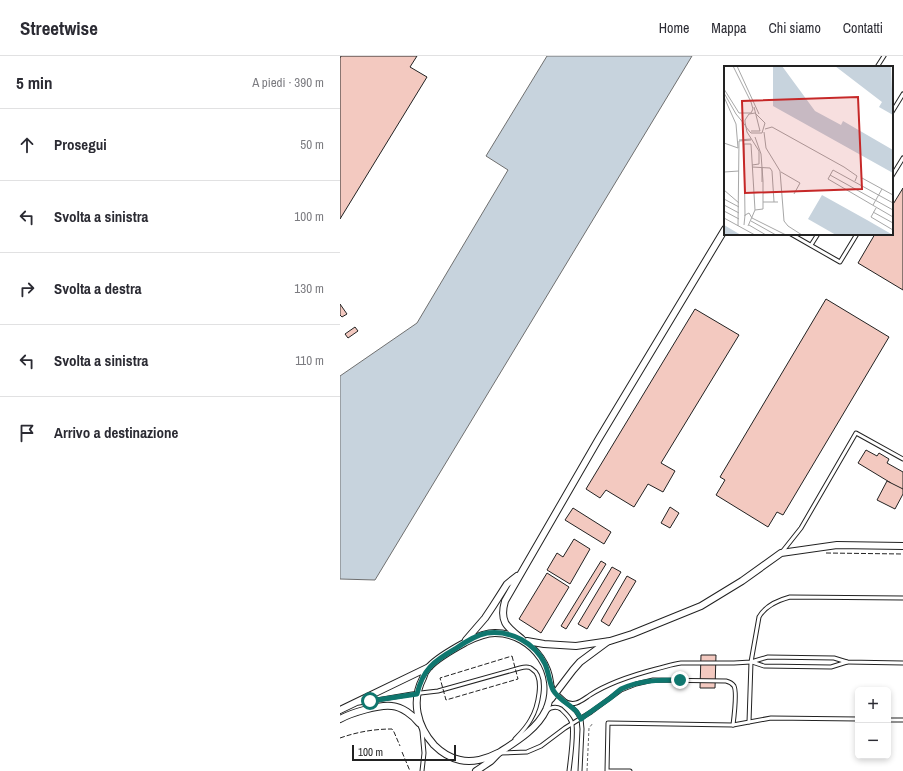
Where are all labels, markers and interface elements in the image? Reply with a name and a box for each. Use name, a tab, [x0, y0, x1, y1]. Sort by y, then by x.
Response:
text: Streetwise	[20, 15, 98, 41]
text: Home	[659, 19, 689, 37]
text: Mappa	[711, 19, 746, 37]
text: Chi siamo	[768, 19, 821, 37]
text: Contatti	[843, 19, 883, 37]
inset map	[724, 66, 893, 235]
text: 5 min	[16, 71, 52, 94]
text: A piedi · 390 m	[252, 74, 324, 91]
icon: ahead	[16, 134, 38, 156]
text: Prosegui	[54, 134, 107, 155]
text: 50 m	[300, 136, 324, 153]
icon: left	[16, 206, 38, 228]
text: Svolta a sinistra	[54, 206, 148, 227]
text: 100 m	[294, 208, 324, 225]
icon: right	[16, 278, 38, 300]
text: Svolta a destra	[54, 278, 142, 299]
text: 130 m	[294, 280, 324, 297]
icon: left	[16, 350, 38, 372]
text: Svolta a sinistra	[54, 350, 148, 371]
text: 110 m	[295, 352, 324, 369]
icon: arrive	[16, 422, 38, 444]
text: Arrivo a destinazione	[54, 422, 178, 443]
route end	[671, 671, 689, 689]
map controls	[855, 687, 891, 759]
button: +	[855, 687, 891, 723]
route start	[361, 692, 379, 710]
button: −	[855, 723, 891, 759]
scale bar	[352, 743, 456, 762]
text: 100 m	[358, 745, 383, 759]

